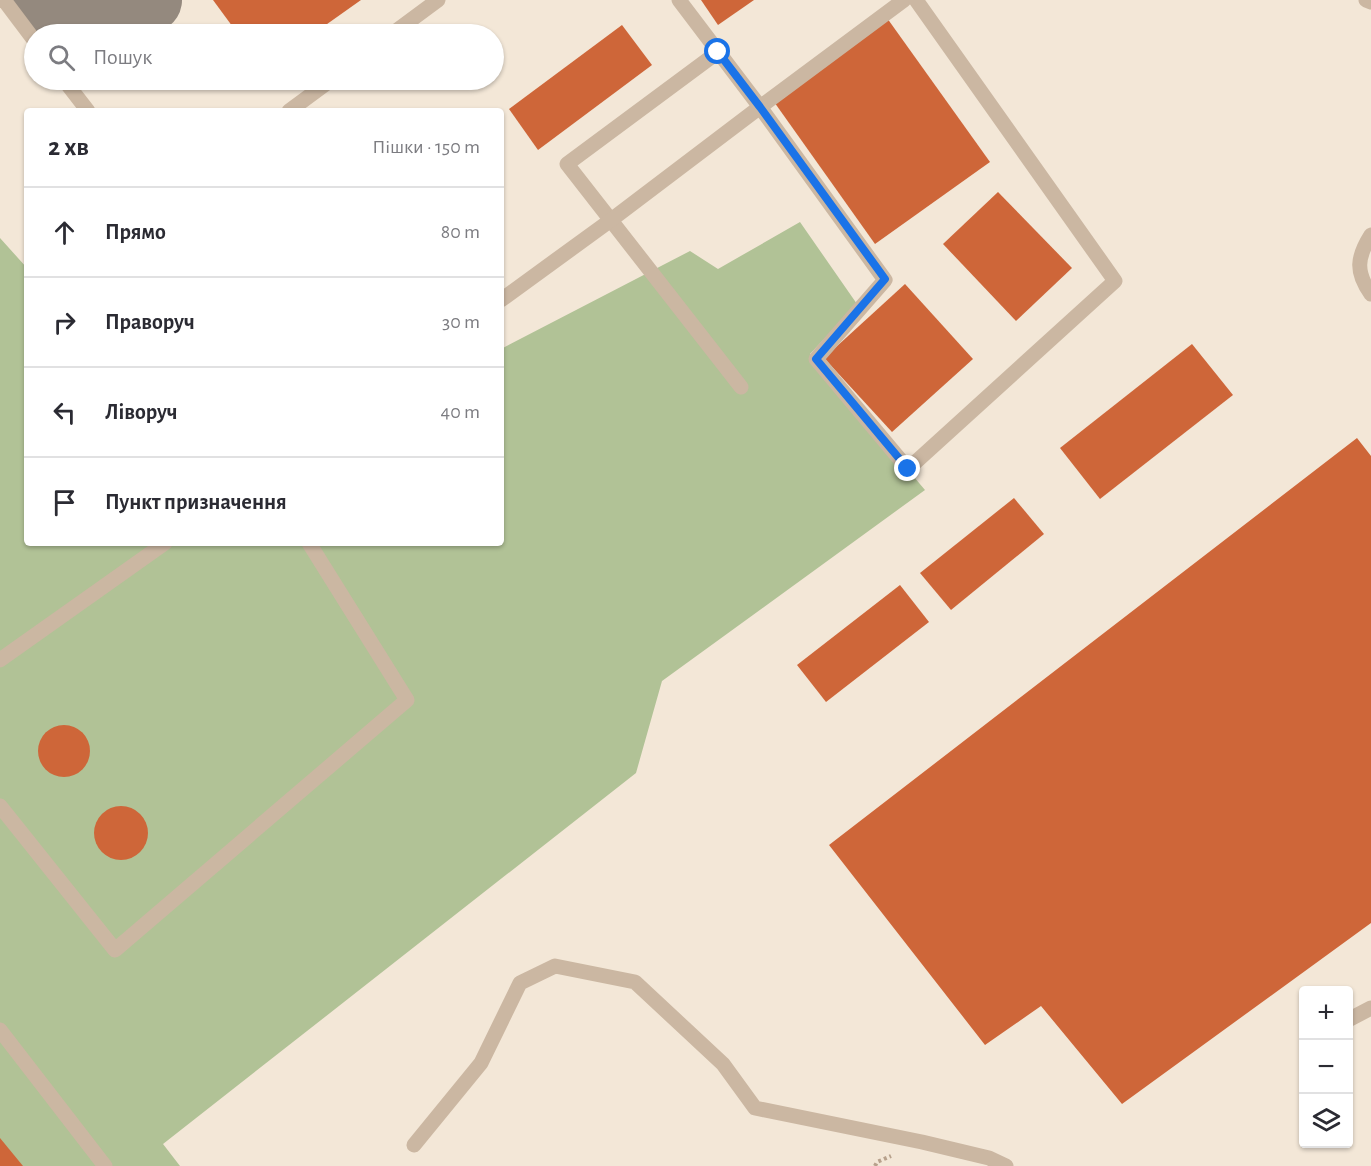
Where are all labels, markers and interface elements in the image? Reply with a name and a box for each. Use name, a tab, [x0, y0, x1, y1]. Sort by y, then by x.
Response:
search box	[24, 24, 504, 90]
route start	[704, 38, 730, 64]
icon: search	[45, 41, 78, 74]
text: Пошук	[93, 46, 152, 68]
text: 2 хв	[48, 134, 89, 160]
text: Пішки · 150 m	[372, 137, 480, 157]
icon: ahead	[48, 216, 81, 249]
text: Прямо	[105, 221, 166, 243]
text: 80 m	[441, 222, 480, 242]
icon: right	[48, 306, 81, 339]
text: Праворуч	[105, 311, 195, 333]
text: 30 m	[442, 312, 480, 332]
icon: left	[48, 396, 81, 429]
text: Ліворуч	[105, 401, 178, 423]
text: 40 m	[441, 402, 480, 422]
route end	[894, 455, 920, 481]
icon: arrive	[48, 486, 81, 519]
text: Пункт призначення	[105, 491, 287, 513]
map controls	[1299, 986, 1353, 1148]
button: +	[1299, 986, 1353, 1040]
button: −	[1299, 1040, 1353, 1094]
button: layers	[1299, 1094, 1353, 1148]

